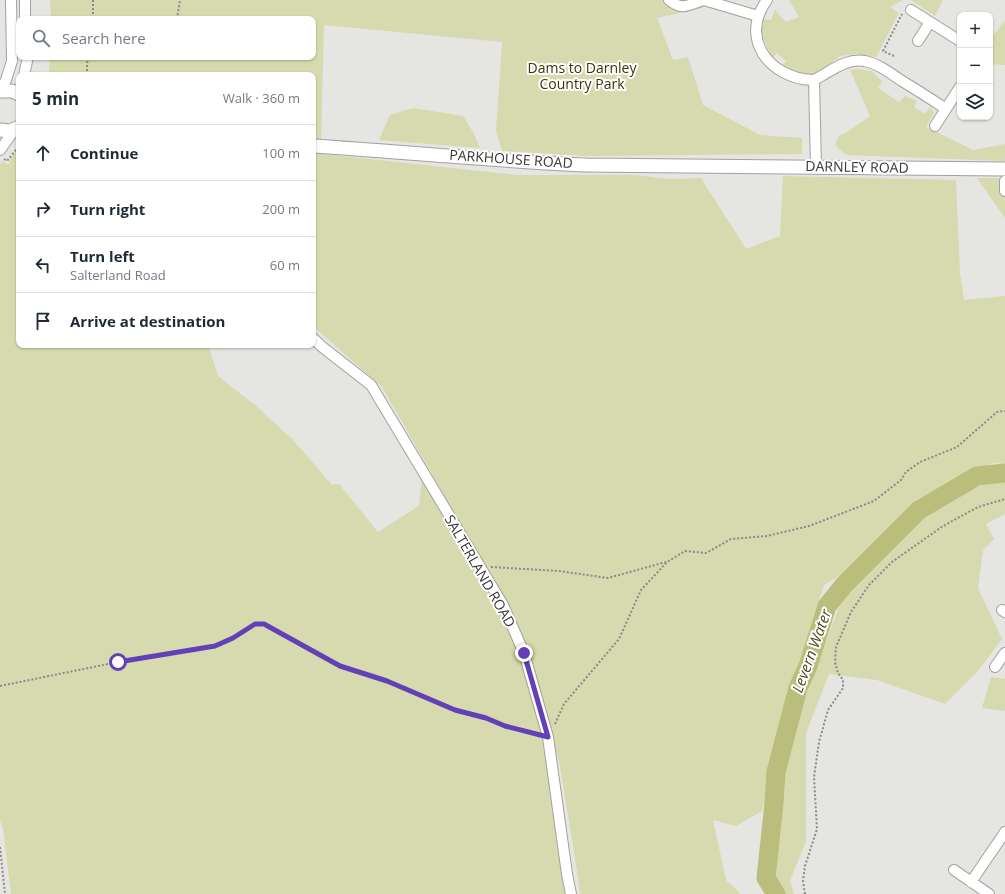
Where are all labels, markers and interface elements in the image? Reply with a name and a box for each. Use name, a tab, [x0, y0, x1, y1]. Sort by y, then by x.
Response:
map controls	[957, 12, 993, 120]
button: +	[957, 12, 993, 48]
search box	[16, 16, 316, 60]
icon: search	[30, 27, 52, 49]
text: Search here	[62, 28, 146, 48]
button: −	[957, 48, 993, 84]
park label: Dams to Darnley Country Park	[528, 58, 637, 93]
button: layers	[957, 84, 993, 120]
text: 5 min	[32, 87, 79, 110]
text: Walk · 360 m	[223, 89, 300, 107]
icon: ahead	[32, 142, 54, 164]
text: Continue	[70, 143, 138, 163]
text: 100 m	[262, 144, 300, 162]
street label: PARKHOUSE ROAD	[449, 145, 573, 172]
street label: DARNLEY ROAD	[805, 156, 909, 177]
icon: right	[32, 198, 54, 220]
text: Turn right	[70, 199, 145, 219]
text: 200 m	[262, 200, 300, 218]
text: Turn left	[70, 246, 135, 266]
icon: left	[32, 254, 54, 276]
text: 60 m	[270, 256, 300, 274]
text: Salterland Road	[70, 266, 166, 284]
icon: arrive	[32, 310, 54, 332]
text: Arrive at destination	[70, 311, 225, 331]
street label: SALTERLAND ROAD	[440, 511, 520, 630]
water label: Levern Water	[787, 605, 836, 695]
route end	[515, 644, 533, 662]
route start	[109, 653, 127, 671]

